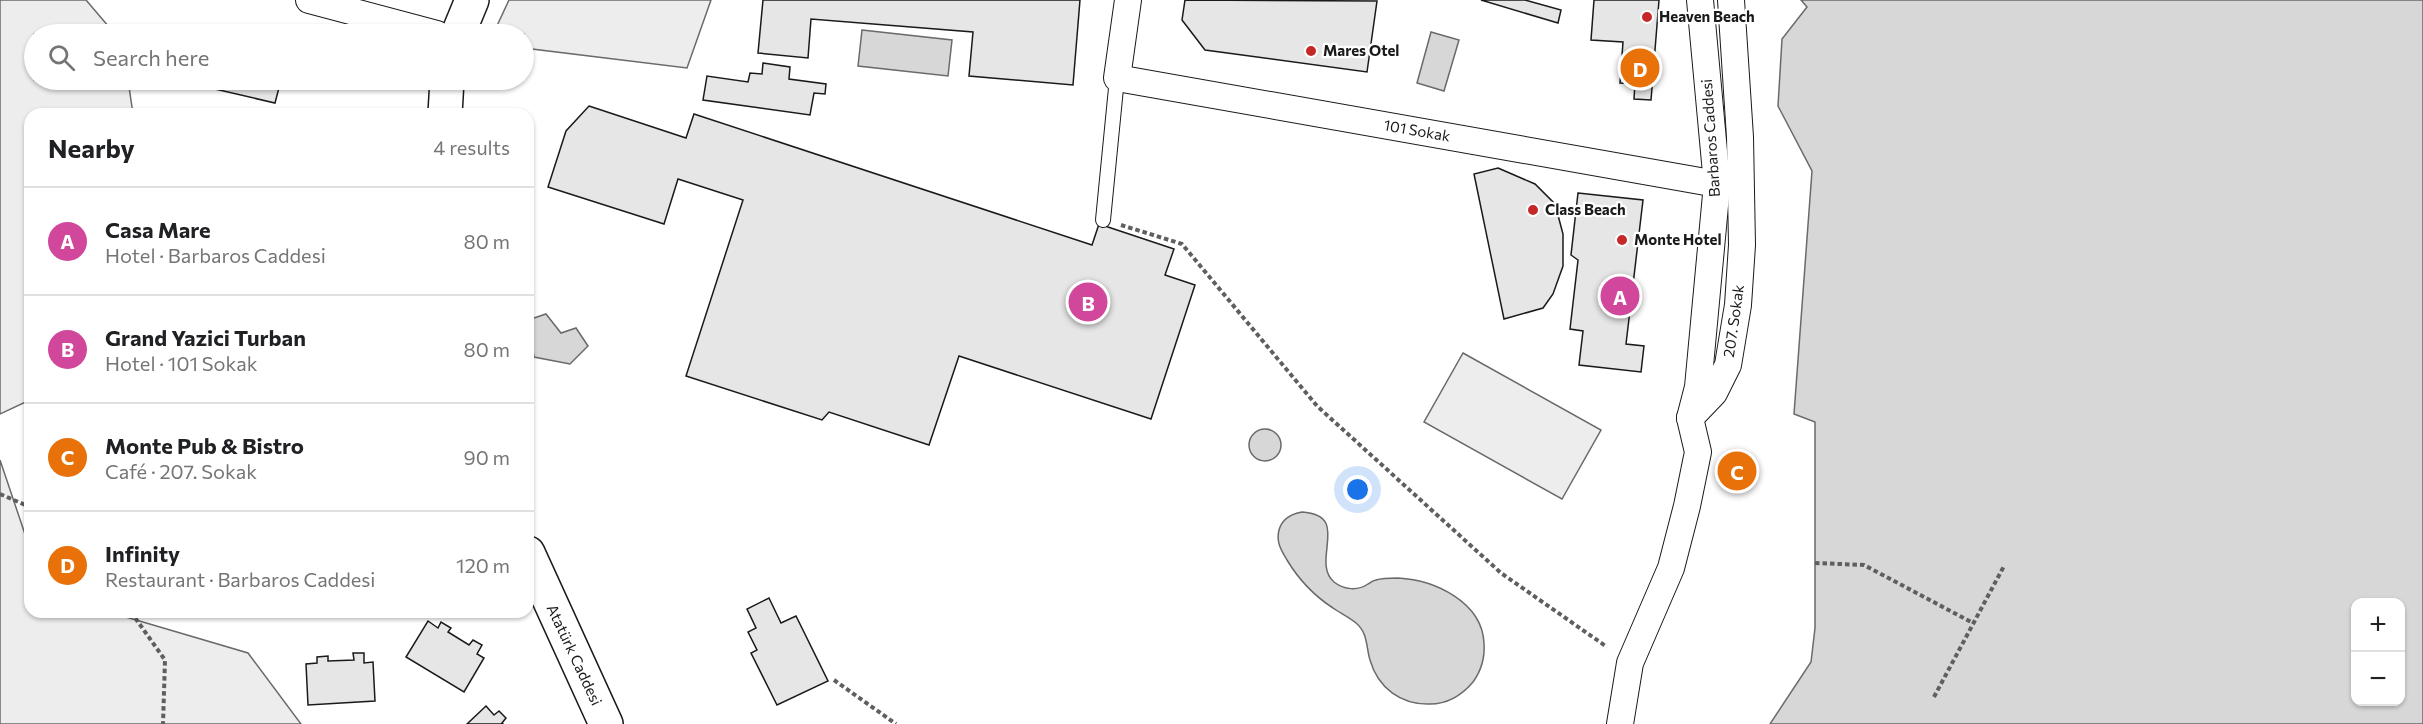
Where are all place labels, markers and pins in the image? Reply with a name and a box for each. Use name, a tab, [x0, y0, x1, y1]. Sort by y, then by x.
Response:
place label: Heaven Beach	[1659, 7, 1755, 25]
marker: Heaven Beach	[1640, 10, 1654, 24]
place label: Mares Otel	[1323, 41, 1399, 59]
marker: Mares Otel	[1304, 44, 1318, 58]
pin: D	[1620, 46, 1660, 90]
place label: Class Beach	[1545, 200, 1626, 218]
marker: Class Beach	[1526, 203, 1540, 217]
place label: Monte Hotel	[1634, 230, 1721, 248]
marker: Monte Hotel	[1615, 233, 1629, 247]
pin: A	[1600, 274, 1640, 318]
pin: B	[1068, 280, 1108, 324]
pin: C	[1718, 448, 1756, 494]

